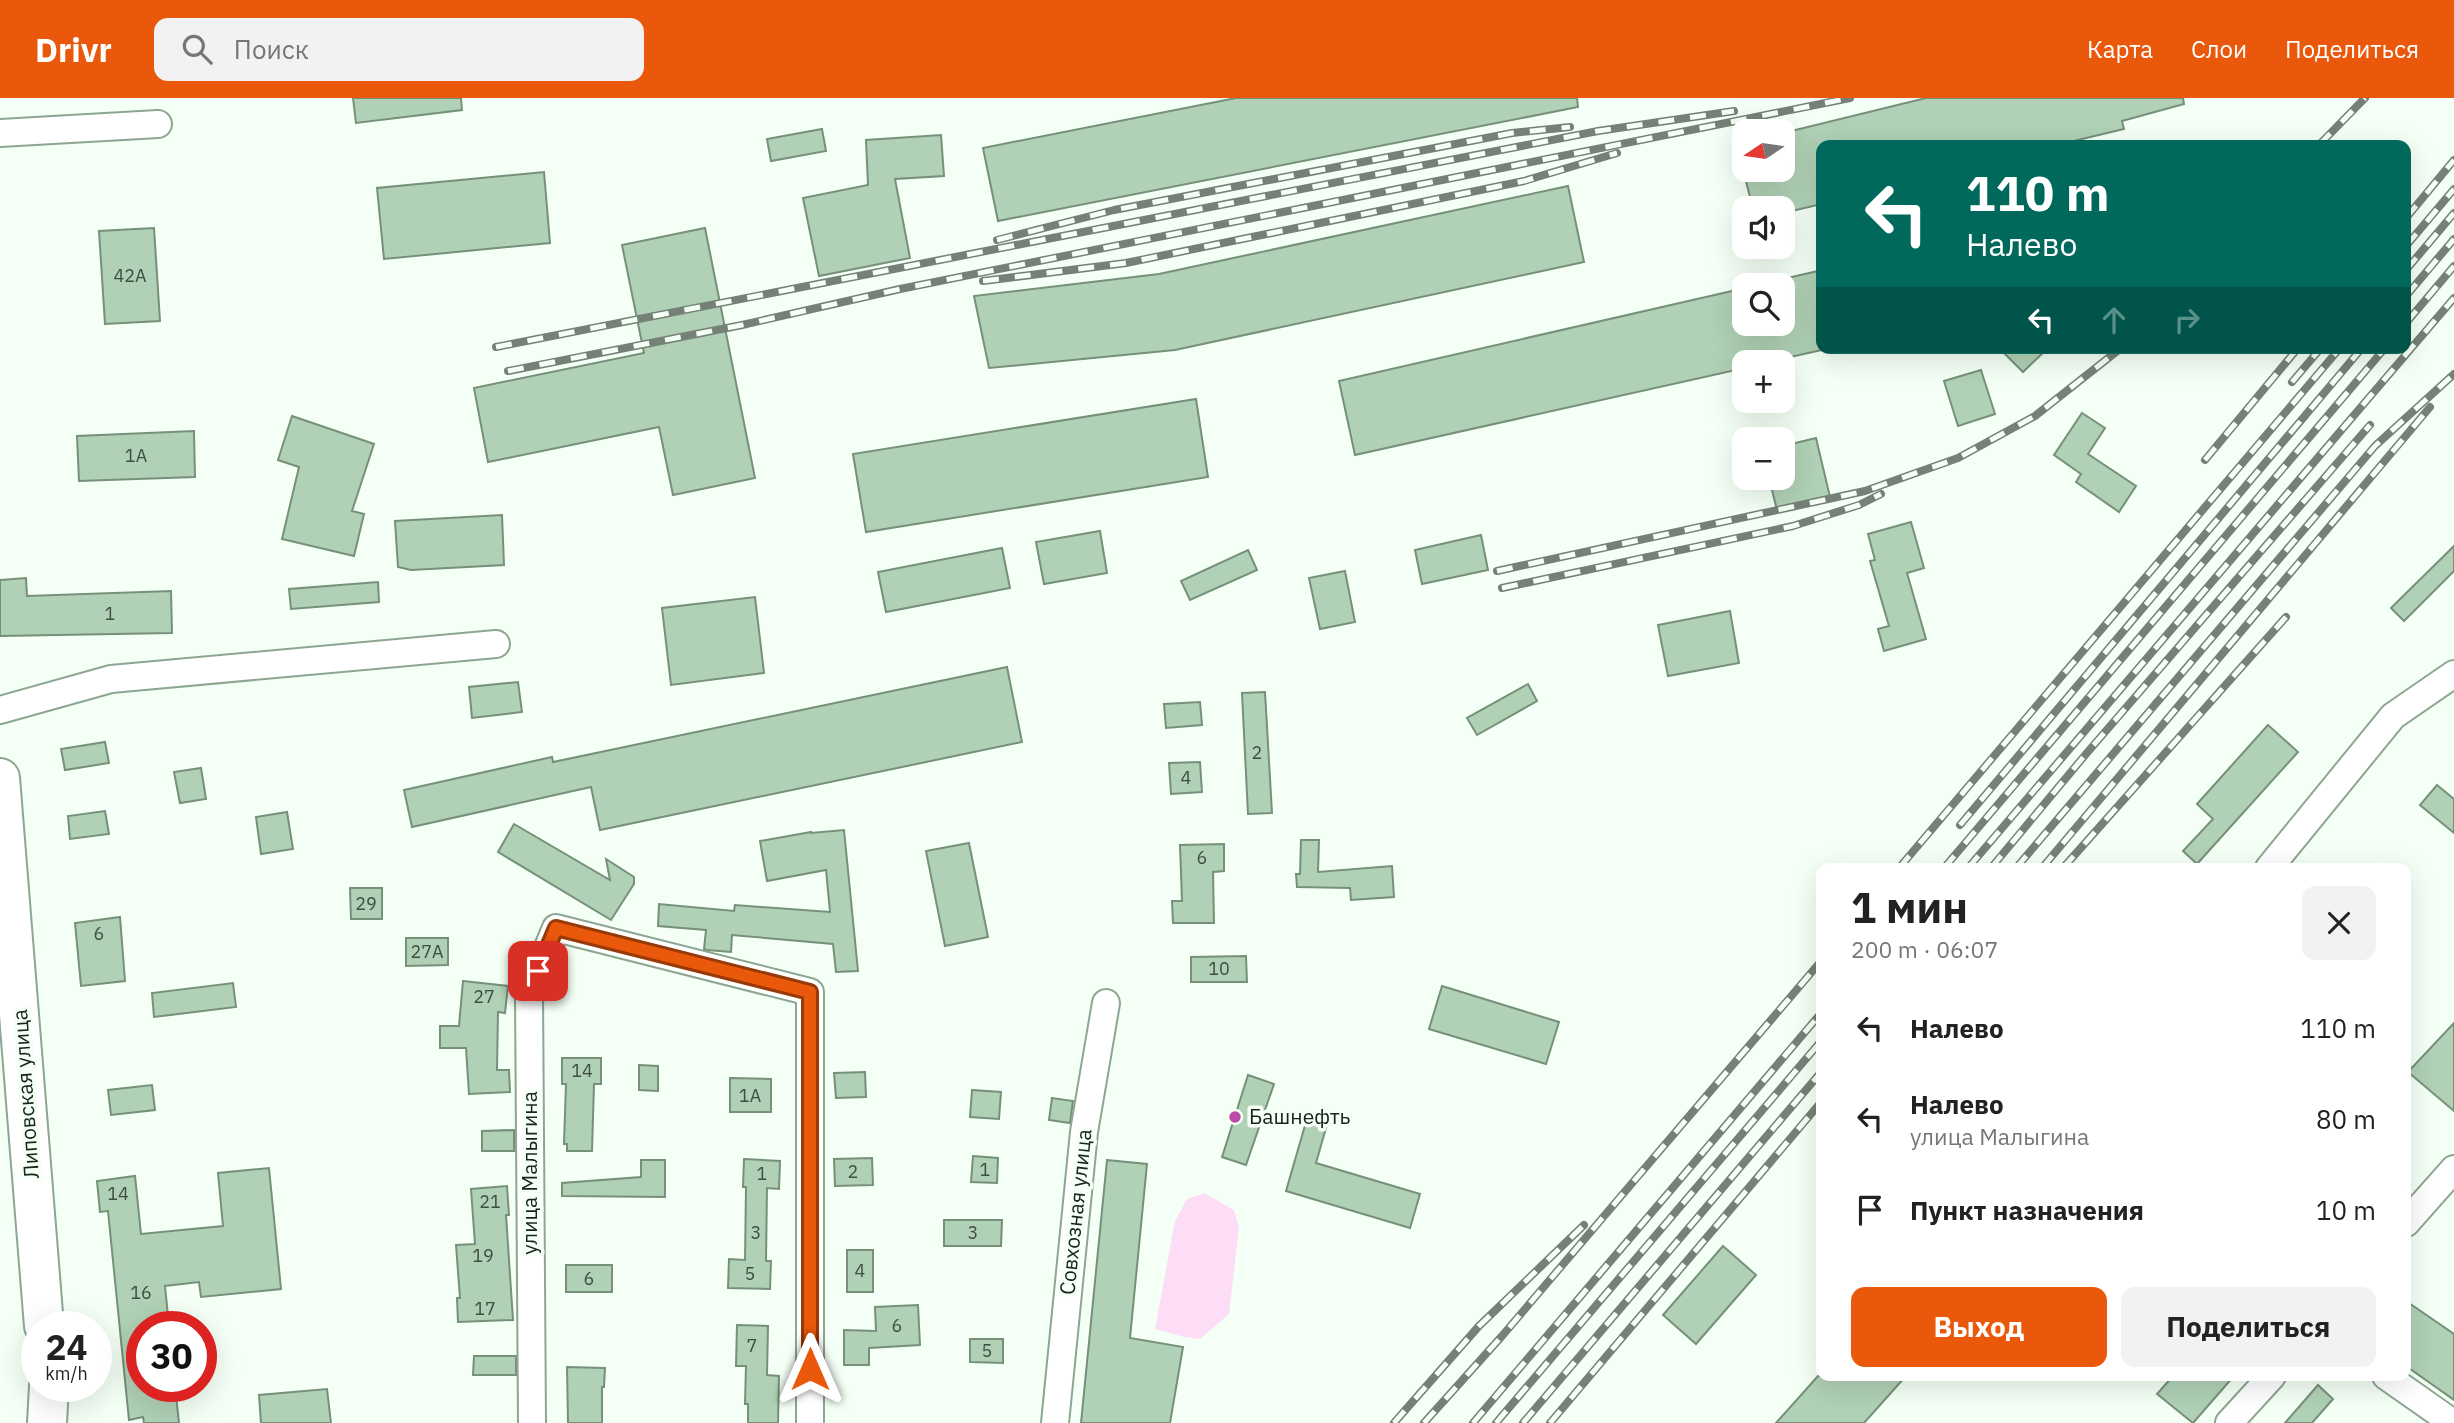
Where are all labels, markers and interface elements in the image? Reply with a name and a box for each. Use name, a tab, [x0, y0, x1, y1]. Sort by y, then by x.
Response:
search box	[154, 18, 644, 81]
text: Drivr	[35, 28, 112, 71]
icon: search	[178, 30, 216, 68]
text: Поиск	[234, 32, 309, 66]
text: Карта	[2087, 33, 2153, 65]
text: Слои	[2191, 33, 2247, 65]
text: Поделиться	[2285, 33, 2419, 65]
north arrow	[1732, 119, 1796, 182]
map controls	[1732, 119, 1795, 490]
text: 110 m	[1966, 161, 2110, 224]
icon: left	[1851, 168, 1942, 259]
button: sound	[1732, 196, 1795, 259]
text: Налево	[1966, 223, 2077, 265]
house number: 42А	[113, 264, 147, 287]
button: search	[1732, 273, 1795, 336]
icon: left	[2022, 301, 2060, 339]
icon: ahead	[2095, 301, 2133, 339]
icon: right	[2168, 301, 2206, 339]
button: +	[1732, 350, 1795, 413]
button: −	[1732, 427, 1795, 490]
house number: 1А	[125, 444, 148, 467]
house number: 1	[105, 602, 115, 625]
house number: 2	[1252, 741, 1262, 764]
house number: 4	[1181, 766, 1192, 789]
house number: 6	[1197, 846, 1207, 869]
text: 1 мин	[1851, 880, 1968, 935]
button: close	[2302, 886, 2376, 960]
house number: 29	[355, 892, 377, 915]
house number: 6	[94, 922, 104, 945]
text: 200 m · 06:07	[1851, 934, 1998, 964]
house number: 27А	[410, 940, 444, 963]
pin	[508, 941, 568, 1001]
icon: arrive	[519, 952, 557, 990]
house number: 10	[1208, 957, 1230, 980]
house number: 27	[473, 985, 495, 1008]
street label: Липовская улица	[5, 1008, 45, 1180]
icon: left	[1851, 1009, 1889, 1047]
text: Налево	[1910, 1011, 2004, 1045]
text: 110 m	[2300, 1011, 2376, 1045]
house number: 14	[571, 1059, 593, 1082]
house number: 1А	[739, 1084, 762, 1107]
text: Налево	[1910, 1087, 2004, 1121]
street label: улица Малыгина	[515, 1091, 543, 1255]
icon: left	[1851, 1100, 1889, 1138]
place label: Башнефть	[1249, 1102, 1351, 1130]
text: 80 m	[2316, 1102, 2376, 1136]
marker: Башнефть	[1227, 1109, 1243, 1125]
text: улица Малыгина	[1910, 1121, 2089, 1151]
street label: Совхозная улица	[1052, 1128, 1098, 1296]
house number: 1	[980, 1158, 990, 1181]
house number: 2	[848, 1160, 858, 1183]
house number: 1	[757, 1162, 767, 1185]
house number: 14	[107, 1182, 129, 1205]
house number: 21	[479, 1190, 501, 1213]
icon: arrive	[1851, 1191, 1889, 1229]
text: Пункт назначения	[1910, 1193, 2144, 1227]
text: 10 m	[2316, 1193, 2376, 1227]
house number: 3	[751, 1221, 761, 1244]
house number: 3	[968, 1221, 978, 1244]
house number: 19	[472, 1244, 494, 1267]
house number: 4	[855, 1259, 866, 1282]
house number: 5	[745, 1262, 755, 1285]
house number: 6	[584, 1267, 594, 1290]
house number: 16	[130, 1281, 152, 1304]
button: Выход	[1851, 1287, 2107, 1367]
button: Поделиться	[2121, 1287, 2376, 1367]
house number: 17	[474, 1297, 496, 1320]
speed limit sign: 30	[126, 1311, 217, 1402]
house number: 6	[892, 1314, 902, 1337]
text: 24	[45, 1324, 88, 1370]
position arrow	[773, 1332, 847, 1406]
house number: 7	[747, 1334, 757, 1357]
house number: 5	[982, 1339, 992, 1362]
text: km/h	[45, 1362, 88, 1385]

